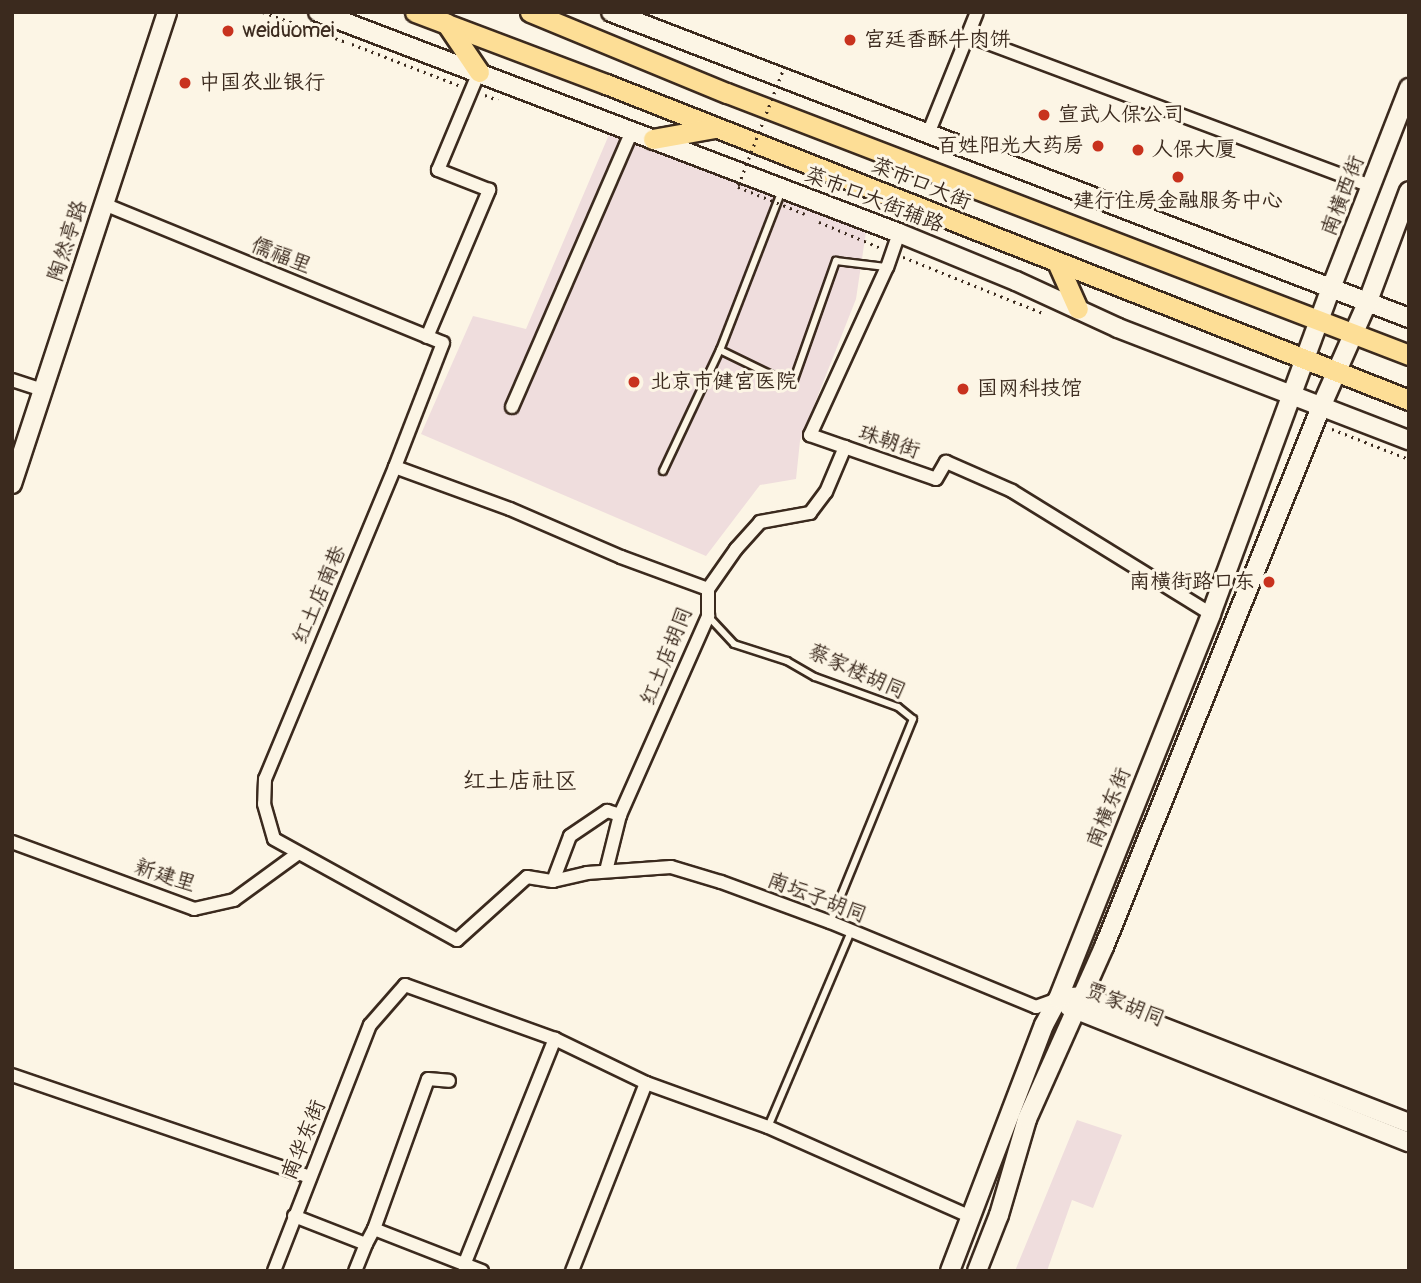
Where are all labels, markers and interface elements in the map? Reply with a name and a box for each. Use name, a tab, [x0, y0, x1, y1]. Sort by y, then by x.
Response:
place label: weiduomei	[242, 18, 335, 44]
marker: weiduomei	[220, 23, 236, 39]
place label: 宫廷香酥牛肉饼	[864, 27, 1011, 53]
marker: 宫廷香酥牛肉饼	[842, 32, 858, 48]
place label: 中国农业银行	[199, 70, 325, 96]
marker: 中国农业银行	[177, 75, 193, 91]
place label: 宣武人保公司	[1058, 102, 1184, 128]
marker: 宣武人保公司	[1036, 107, 1052, 123]
place label: 百姓阳光大药房	[937, 133, 1084, 159]
place label: 人保大厦	[1152, 137, 1236, 163]
marker: 百姓阳光大药房	[1090, 138, 1106, 154]
marker: 人保大厦	[1130, 142, 1146, 158]
street label: 南横西街	[1316, 152, 1370, 240]
street label: 菜市口大街	[868, 153, 974, 215]
street label: 菜市口大街辅路	[801, 162, 947, 238]
marker: 建行住房金融服务中心	[1170, 169, 1186, 185]
place label: 建行住房金融服务中心	[1073, 188, 1283, 214]
street label: 陶然亭路	[43, 197, 93, 285]
street label: 儒福里	[247, 233, 315, 279]
place label: 北京市健宫医院	[650, 369, 797, 395]
marker: 北京市健宫医院	[624, 372, 644, 392]
place label: 国网科技馆	[977, 376, 1082, 402]
marker: 国网科技馆	[955, 381, 971, 397]
street label: 珠朝街	[855, 420, 923, 464]
street label: 红土店南巷	[288, 542, 352, 648]
place label: 南横街路口东	[1129, 569, 1255, 595]
marker: 南横街路口东	[1261, 574, 1277, 590]
street label: 红土店胡同	[636, 603, 698, 709]
street label: 蔡家楼胡同	[804, 639, 910, 705]
street label: 南横东街	[1082, 764, 1136, 852]
district label: 红土店社区	[463, 767, 577, 795]
street label: 新建里	[131, 854, 199, 898]
street label: 南坛子胡同	[763, 867, 871, 929]
street label: 贾家胡同	[1081, 978, 1169, 1032]
street label: 南华东街	[277, 1096, 331, 1184]

